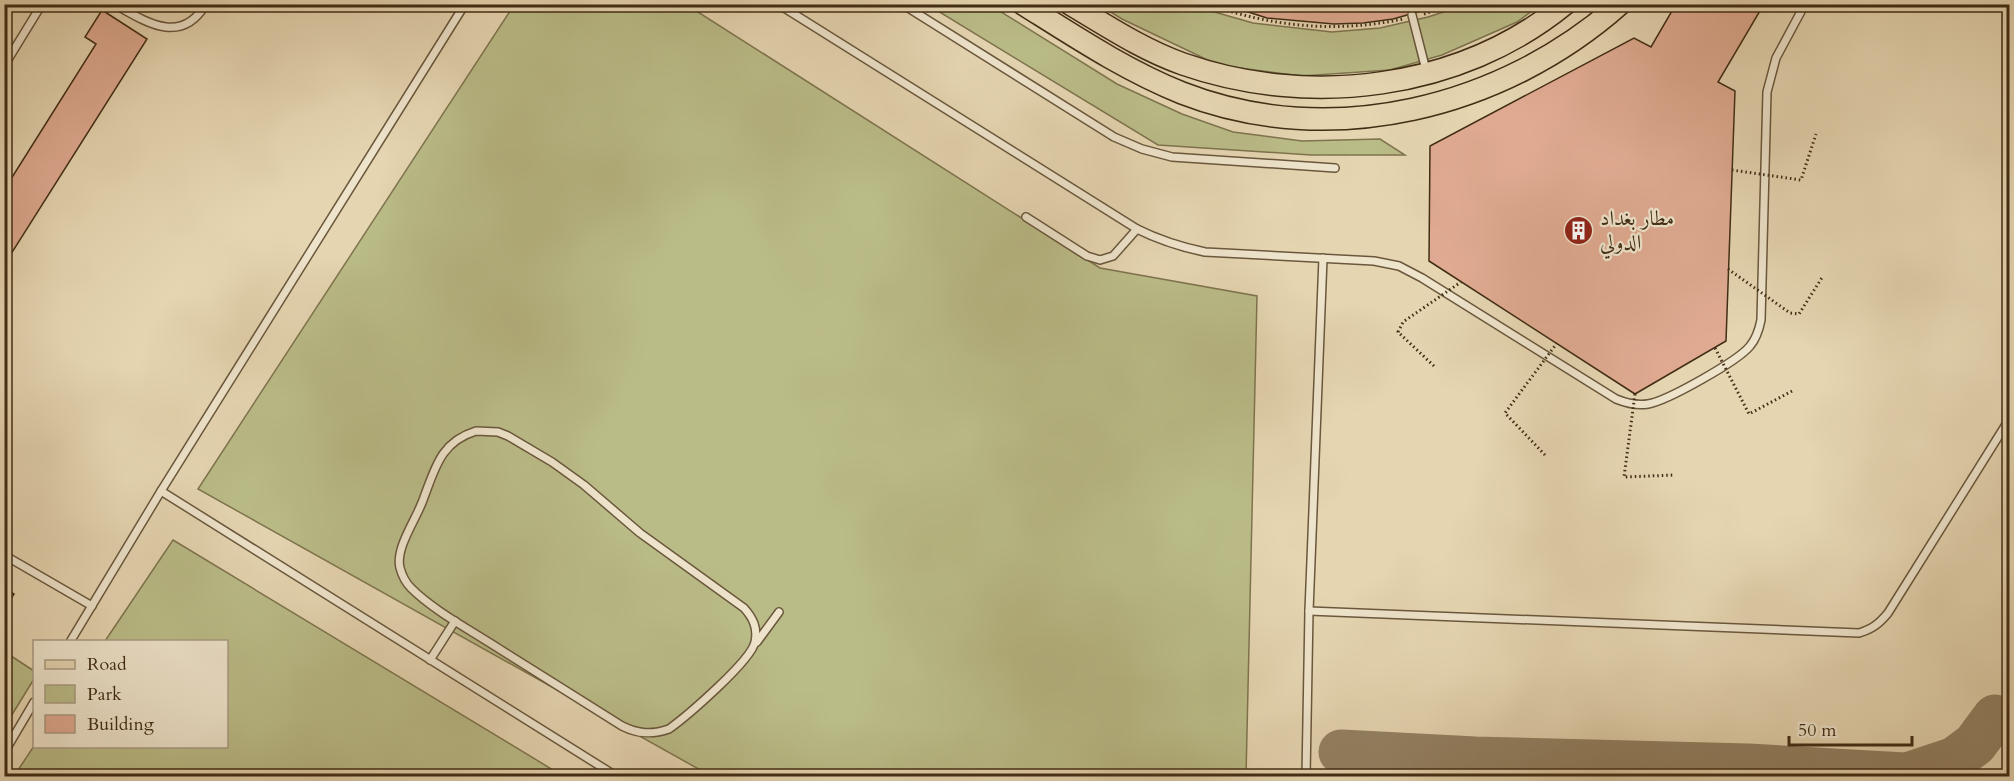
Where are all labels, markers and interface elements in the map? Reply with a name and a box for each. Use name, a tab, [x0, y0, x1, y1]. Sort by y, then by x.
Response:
place label: مطار بغداد الدولي	[1600, 204, 1674, 259]
building icon: مطار بغداد الدولي	[1563, 214, 1595, 246]
legend	[33, 640, 228, 748]
text: Road	[87, 652, 127, 677]
text: Park	[87, 682, 122, 707]
scale bar	[1789, 709, 1912, 747]
text: Building	[87, 712, 155, 737]
text: 50 m	[1798, 718, 1837, 743]

